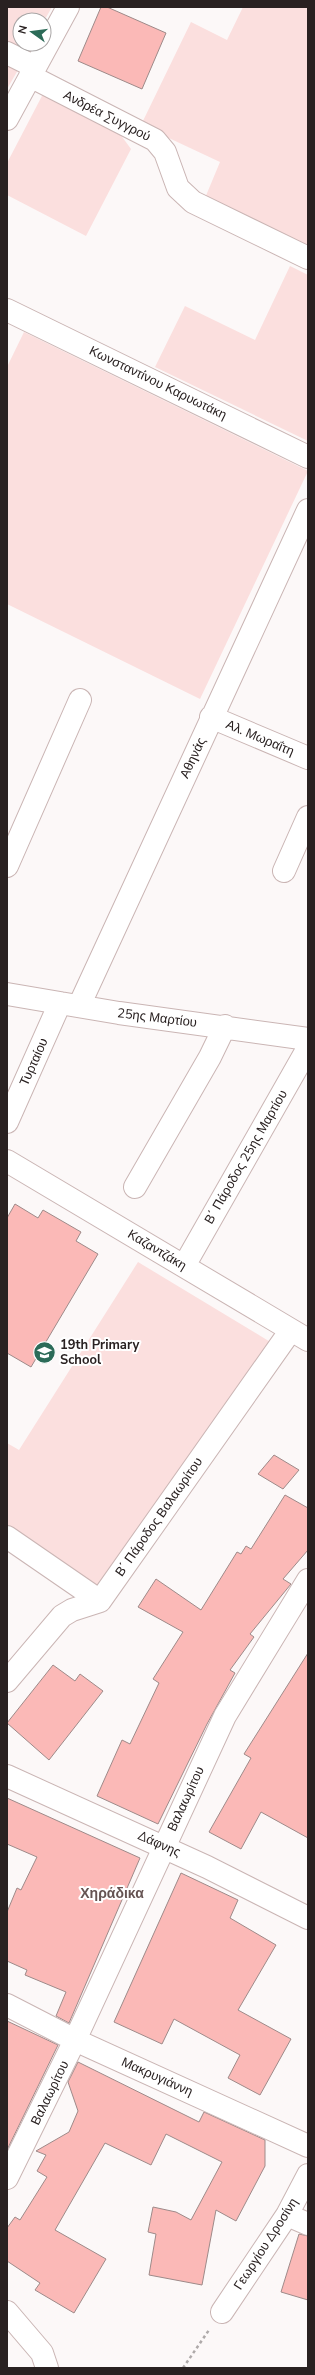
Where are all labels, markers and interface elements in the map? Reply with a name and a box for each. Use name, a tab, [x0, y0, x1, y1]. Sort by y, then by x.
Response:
north arrow	[12, 12, 52, 52]
text: N	[15, 24, 31, 36]
street label: Ανδρέα Συγγρού	[60, 86, 154, 146]
street label: Κωνσταντίνου Καρυωτάκη	[86, 342, 230, 424]
street label: Αλ. Μωραΐτη	[223, 716, 297, 760]
street label: Αθηνάς	[176, 735, 210, 781]
street label: 25ης Μαρτίου	[116, 1004, 198, 1032]
street label: Τυρταίου	[15, 1035, 53, 1089]
street label: Β΄ Πάροδος 25ης Μαρτίου	[200, 1087, 292, 1227]
street label: Καζαντζάκη	[124, 1225, 190, 1275]
place label: 19th Primary School	[60, 1336, 139, 1369]
school or university icon: 19th Primary School	[31, 1339, 57, 1365]
street label: Β΄ Πάροδος Βαλαωρίτου	[111, 1454, 207, 1580]
street label: Βαλαωρίτου	[163, 1764, 209, 1834]
street label: Δάφνης	[135, 1827, 183, 1861]
district label: Χηράδικα	[80, 1884, 144, 1903]
street label: Μακρυγιάννη	[118, 2053, 196, 2101]
street label: Βαλαωρίτου	[27, 2058, 73, 2128]
street label: Γεωργίου Δροσίνη	[229, 2195, 303, 2293]

